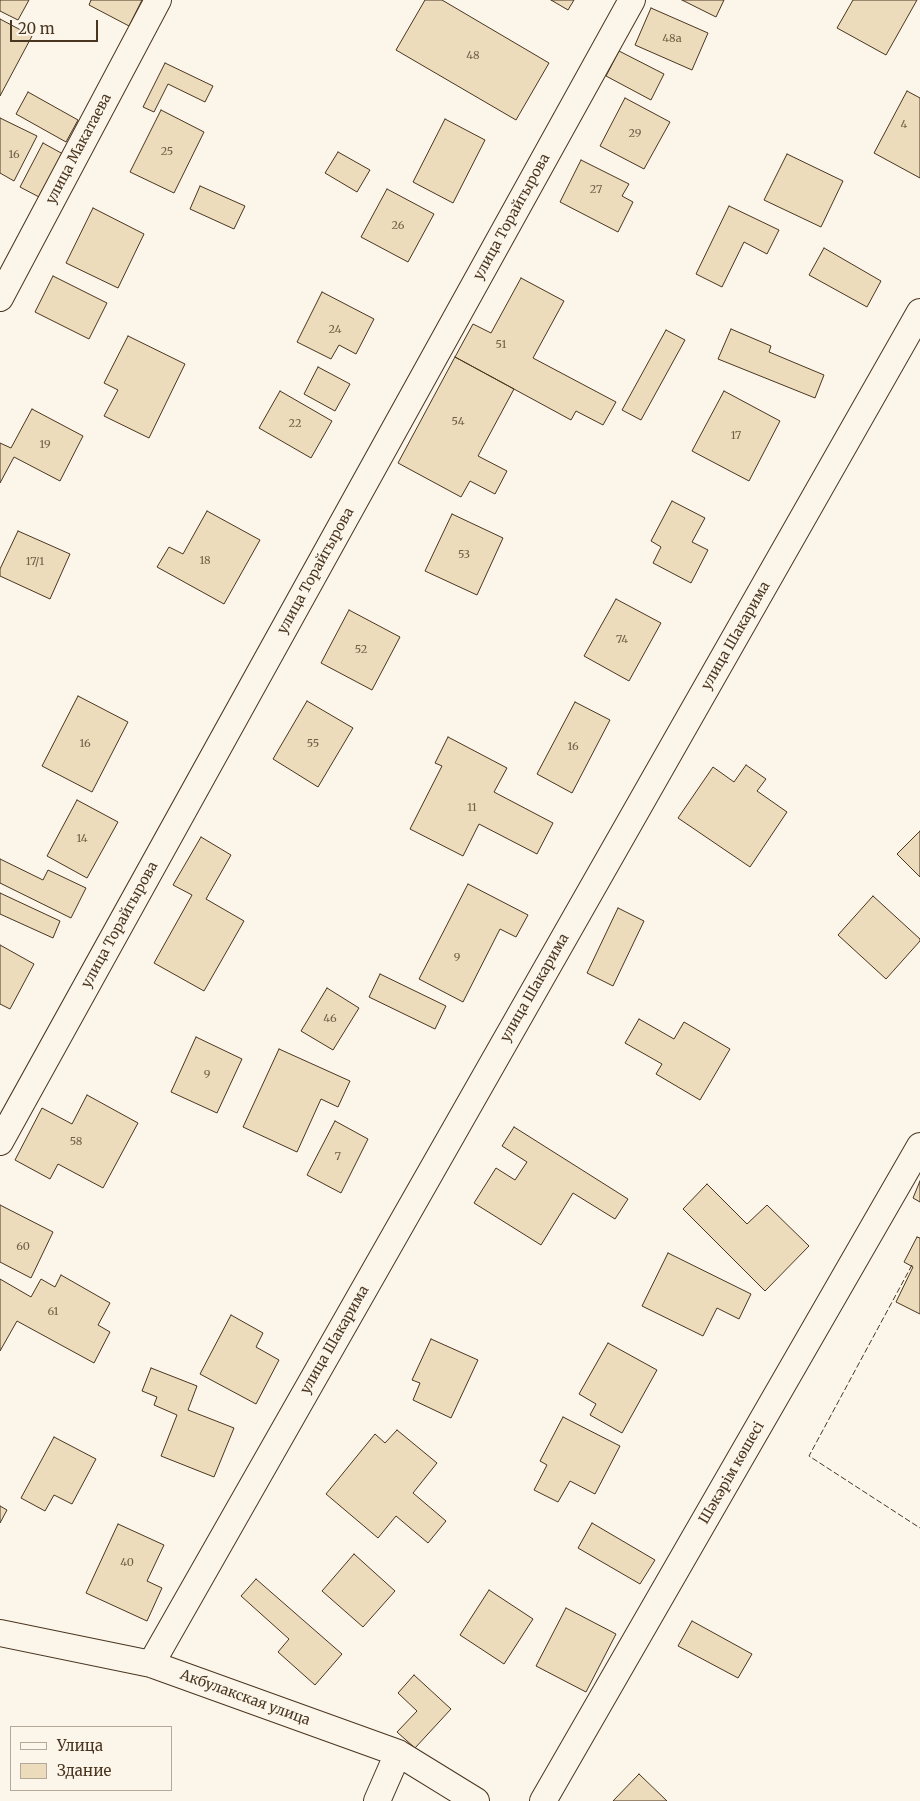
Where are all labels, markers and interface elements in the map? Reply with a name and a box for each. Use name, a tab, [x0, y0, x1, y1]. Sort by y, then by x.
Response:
scale bar	[12, 10, 100, 42]
text: 20 m	[18, 19, 55, 38]
house number: 48а	[662, 32, 682, 46]
house number: 48	[466, 49, 480, 63]
street label: улица Макатаева	[43, 91, 115, 207]
house number: 4	[901, 118, 907, 132]
house number: 29	[629, 127, 641, 141]
house number: 25	[161, 145, 173, 159]
house number: 16	[8, 148, 20, 162]
street label: улица Торайгырова	[470, 151, 554, 283]
house number: 27	[590, 183, 602, 197]
house number: 26	[392, 219, 404, 233]
house number: 24	[329, 323, 341, 337]
house number: 51	[496, 338, 506, 352]
house number: 54	[452, 415, 464, 429]
house number: 22	[289, 417, 301, 431]
house number: 17	[731, 429, 741, 443]
house number: 19	[39, 438, 51, 452]
street label: улица Торайгырова	[274, 505, 358, 637]
house number: 53	[458, 548, 470, 562]
house number: 18	[199, 554, 211, 568]
house number: 17/1	[26, 555, 44, 569]
street label: улица Шакарима	[698, 579, 774, 693]
house number: 74	[616, 633, 628, 647]
house number: 52	[355, 643, 367, 657]
house number: 16	[79, 737, 91, 751]
house number: 55	[307, 737, 319, 751]
house number: 16	[567, 740, 579, 754]
house number: 11	[467, 801, 477, 815]
house number: 14	[76, 832, 88, 846]
street label: улица Торайгырова	[78, 859, 162, 991]
street label: улица Шакарима	[497, 931, 573, 1045]
house number: 9	[454, 951, 460, 965]
house number: 46	[323, 1012, 337, 1026]
house number: 9	[204, 1068, 210, 1082]
house number: 58	[70, 1135, 82, 1149]
house number: 7	[335, 1150, 341, 1164]
house number: 60	[16, 1240, 30, 1254]
street label: улица Шакарима	[297, 1283, 373, 1397]
house number: 61	[48, 1305, 58, 1319]
street label: Шәкәрім көшесі	[696, 1419, 768, 1527]
house number: 40	[120, 1556, 134, 1570]
street label: Акбулакская улица	[178, 1667, 312, 1729]
legend	[10, 1726, 172, 1791]
text: Улица	[57, 1736, 103, 1755]
text: Здание	[57, 1761, 111, 1780]

